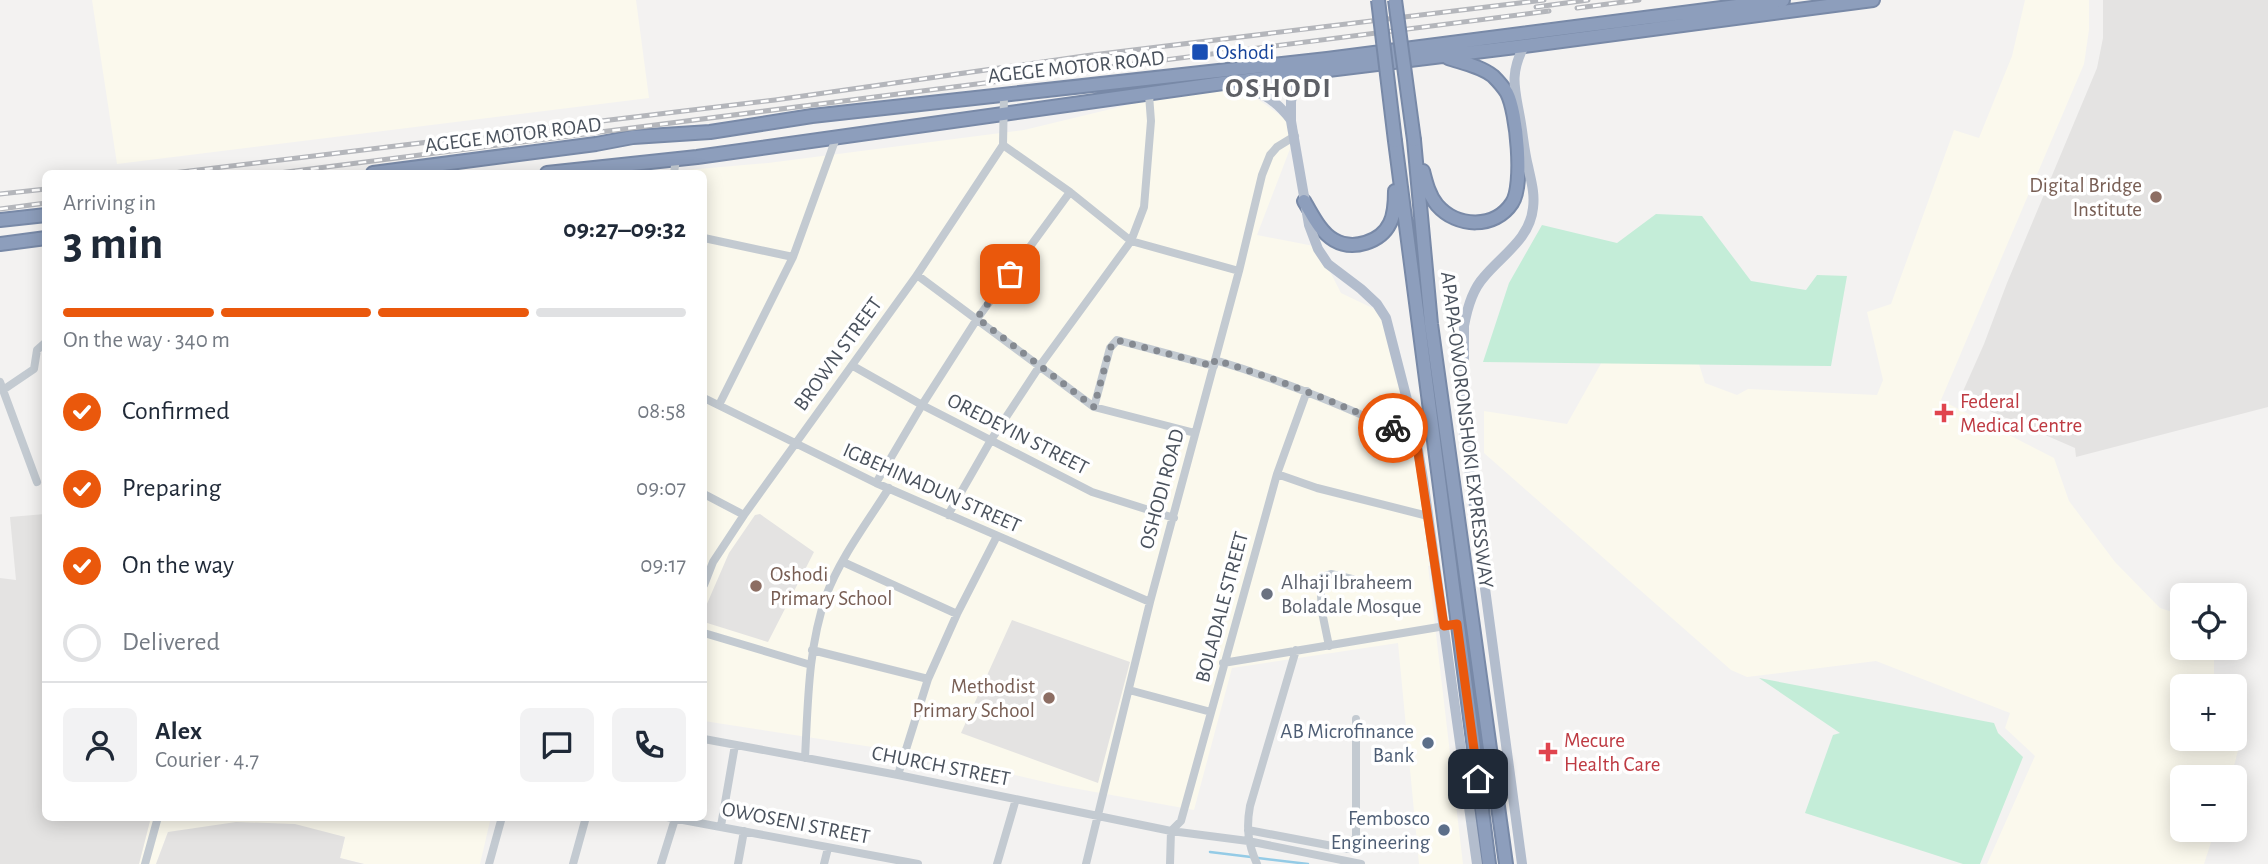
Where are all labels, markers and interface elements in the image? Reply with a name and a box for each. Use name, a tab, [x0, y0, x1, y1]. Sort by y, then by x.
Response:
marker: Oshodi	[1190, 42, 1210, 62]
place label: Oshodi	[1216, 42, 1274, 63]
street label: AGEGE MOTOR ROAD	[987, 47, 1165, 87]
district label: OSHODI	[1225, 75, 1333, 103]
street label: AGEGE MOTOR ROAD	[424, 114, 602, 156]
place label: Digital Bridge Institute	[2029, 175, 2142, 220]
marker: Digital Bridge Institute	[2148, 189, 2164, 205]
text: Arriving in	[63, 192, 156, 215]
text: 09:27–09:32	[563, 216, 686, 242]
text: 3 min	[63, 221, 163, 267]
pin	[980, 244, 1040, 304]
icon: bag	[991, 255, 1029, 293]
street label: APAPA-OWORONSHOKI EXPRESSWAY	[1437, 270, 1497, 590]
street label: BROWN STREET	[790, 293, 886, 415]
text: On the way · 340 m	[63, 329, 230, 352]
street label: OREDEYIN STREET	[944, 389, 1092, 479]
place label: Federal Medical Centre	[1960, 391, 2082, 436]
icon: check	[63, 393, 101, 431]
courier	[1358, 393, 1428, 463]
text: Confirmed	[122, 398, 230, 424]
text: 08:58	[637, 400, 686, 423]
marker: Federal Medical Centre	[1934, 403, 1954, 423]
icon: bike	[1374, 409, 1412, 447]
street label: OSHODI ROAD	[1136, 427, 1188, 551]
street label: IGBEHINADUN STREET	[840, 439, 1024, 537]
icon: check	[63, 470, 101, 508]
text: Preparing	[122, 475, 221, 501]
text: 09:07	[636, 477, 686, 500]
street label: BOLADALE STREET	[1192, 529, 1252, 685]
icon: check	[63, 547, 101, 585]
text: On the way	[122, 552, 234, 578]
text: 09:17	[640, 554, 686, 577]
place label: Oshodi Primary School	[770, 564, 893, 609]
place label: Alhaji Ibraheem Boladale Mosque	[1281, 572, 1421, 617]
marker: Oshodi Primary School	[748, 578, 764, 594]
map controls	[2170, 583, 2247, 842]
button: locate	[2170, 583, 2247, 660]
marker: Alhaji Ibraheem Boladale Mosque	[1259, 586, 1275, 602]
text: Delivered	[122, 629, 220, 655]
button: +	[2170, 674, 2247, 751]
place label: Methodist Primary School	[912, 676, 1035, 721]
marker: Methodist Primary School	[1041, 690, 1057, 706]
button: person	[63, 708, 137, 782]
button: chat	[520, 708, 594, 782]
button: phone	[612, 708, 686, 782]
text: Alex	[155, 718, 202, 744]
place label: AB Microfinance Bank	[1280, 721, 1414, 766]
place label: Mecure Health Care	[1564, 730, 1660, 775]
marker: AB Microfinance Bank	[1420, 735, 1436, 751]
street label: CHURCH STREET	[870, 742, 1012, 790]
marker: Mecure Health Care	[1538, 742, 1558, 762]
text: Courier · 4.7	[155, 749, 259, 772]
pin	[1448, 749, 1508, 809]
icon: home	[1459, 760, 1497, 798]
button: −	[2170, 765, 2247, 842]
street label: OWOSENI STREET	[720, 798, 872, 848]
place label: Fembosco Engineering	[1331, 808, 1431, 853]
marker: Fembosco Engineering	[1436, 822, 1452, 838]

